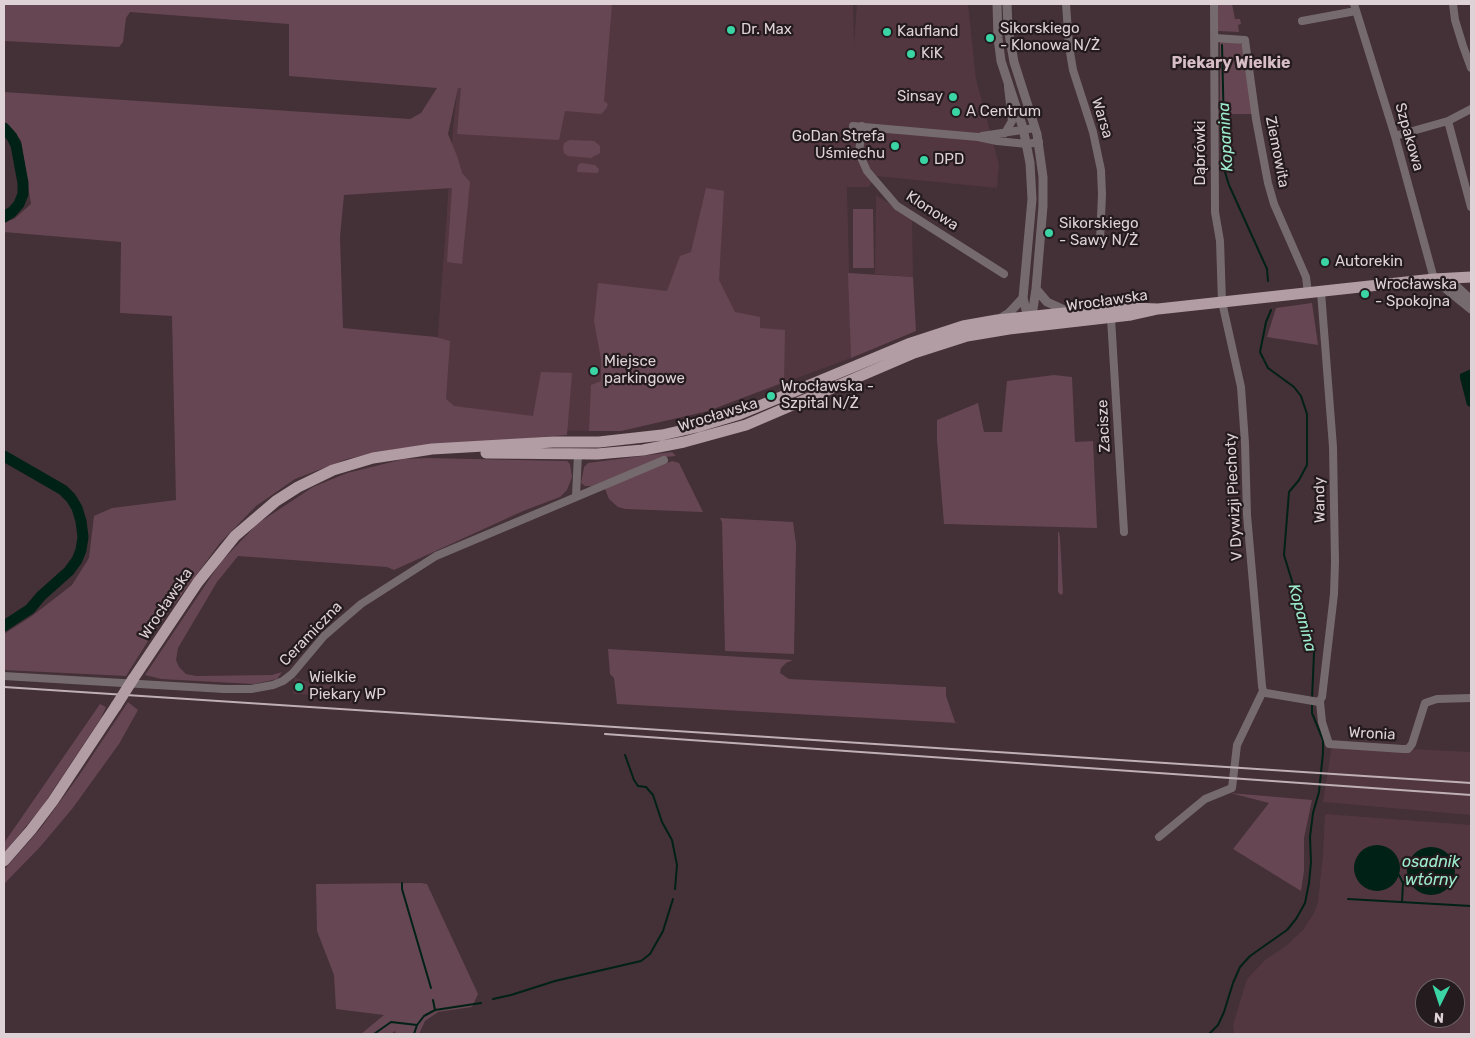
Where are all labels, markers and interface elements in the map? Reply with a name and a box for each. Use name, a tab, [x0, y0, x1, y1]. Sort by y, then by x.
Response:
place label: Sikorskiego - Klonowa N/Ż	[1000, 20, 1100, 55]
place label: Dr. Max	[741, 21, 792, 39]
place label: Kaufland	[897, 23, 959, 41]
marker: Dr. Max	[725, 24, 737, 36]
marker: Kaufland	[881, 26, 893, 38]
marker: Sikorskiego - Klonowa N/Ż	[984, 32, 996, 44]
place label: KiK	[921, 45, 943, 63]
marker: KiK	[905, 48, 917, 60]
district label: Piekary Wielkie	[1171, 53, 1291, 73]
place label: Sinsay	[897, 88, 943, 106]
marker: Sinsay	[947, 91, 959, 103]
street label: Warsa	[1087, 95, 1117, 141]
street label: Szpakowa	[1391, 101, 1427, 173]
water label: Kopanina	[1215, 102, 1237, 172]
place label: A Centrum	[966, 103, 1041, 121]
marker: A Centrum	[950, 106, 962, 118]
street label: Ziemowita	[1261, 115, 1293, 189]
street label: Dąbrówki	[1192, 121, 1210, 185]
place label: GoDan Strefa Uśmiechu	[792, 128, 885, 163]
marker: GoDan Strefa Uśmiechu	[889, 140, 901, 152]
place label: DPD	[934, 151, 964, 169]
marker: DPD	[918, 154, 930, 166]
street label: Klonowa	[902, 187, 962, 235]
place label: Sikorskiego - Sawy N/Ż	[1059, 215, 1139, 250]
marker: Sikorskiego - Sawy N/Ż	[1043, 227, 1055, 239]
place label: Autorekin	[1335, 253, 1403, 271]
marker: Autorekin	[1319, 256, 1331, 268]
place label: Wrocławska - Spokojna	[1375, 276, 1457, 311]
street label: Wrocławska	[1065, 286, 1149, 316]
marker: Wrocławska - Spokojna	[1359, 288, 1371, 300]
place label: Miejsce parkingowe	[604, 353, 685, 388]
marker: Miejsce parkingowe	[588, 365, 600, 377]
place label: Wrocławska - Szpital N/Ż	[781, 378, 874, 413]
marker: Wrocławska - Szpital N/Ż	[765, 390, 777, 402]
street label: Wrocławska	[676, 394, 760, 436]
street label: Zacisze	[1094, 399, 1114, 453]
street label: V Dywizji Piechoty	[1222, 432, 1246, 562]
street label: Wandy	[1311, 477, 1329, 523]
street label: Wrocławska	[136, 565, 196, 643]
water label: Kopanina	[1284, 582, 1320, 654]
street label: Ceramiczna	[276, 598, 346, 670]
place label: Wielkie Piekary WP	[309, 669, 386, 704]
marker: Wielkie Piekary WP	[293, 681, 305, 693]
street label: Wronia	[1348, 724, 1396, 744]
water label: osadnik wtórny	[1402, 852, 1460, 890]
north arrow	[1415, 978, 1465, 1028]
text: N	[1433, 1009, 1445, 1026]

